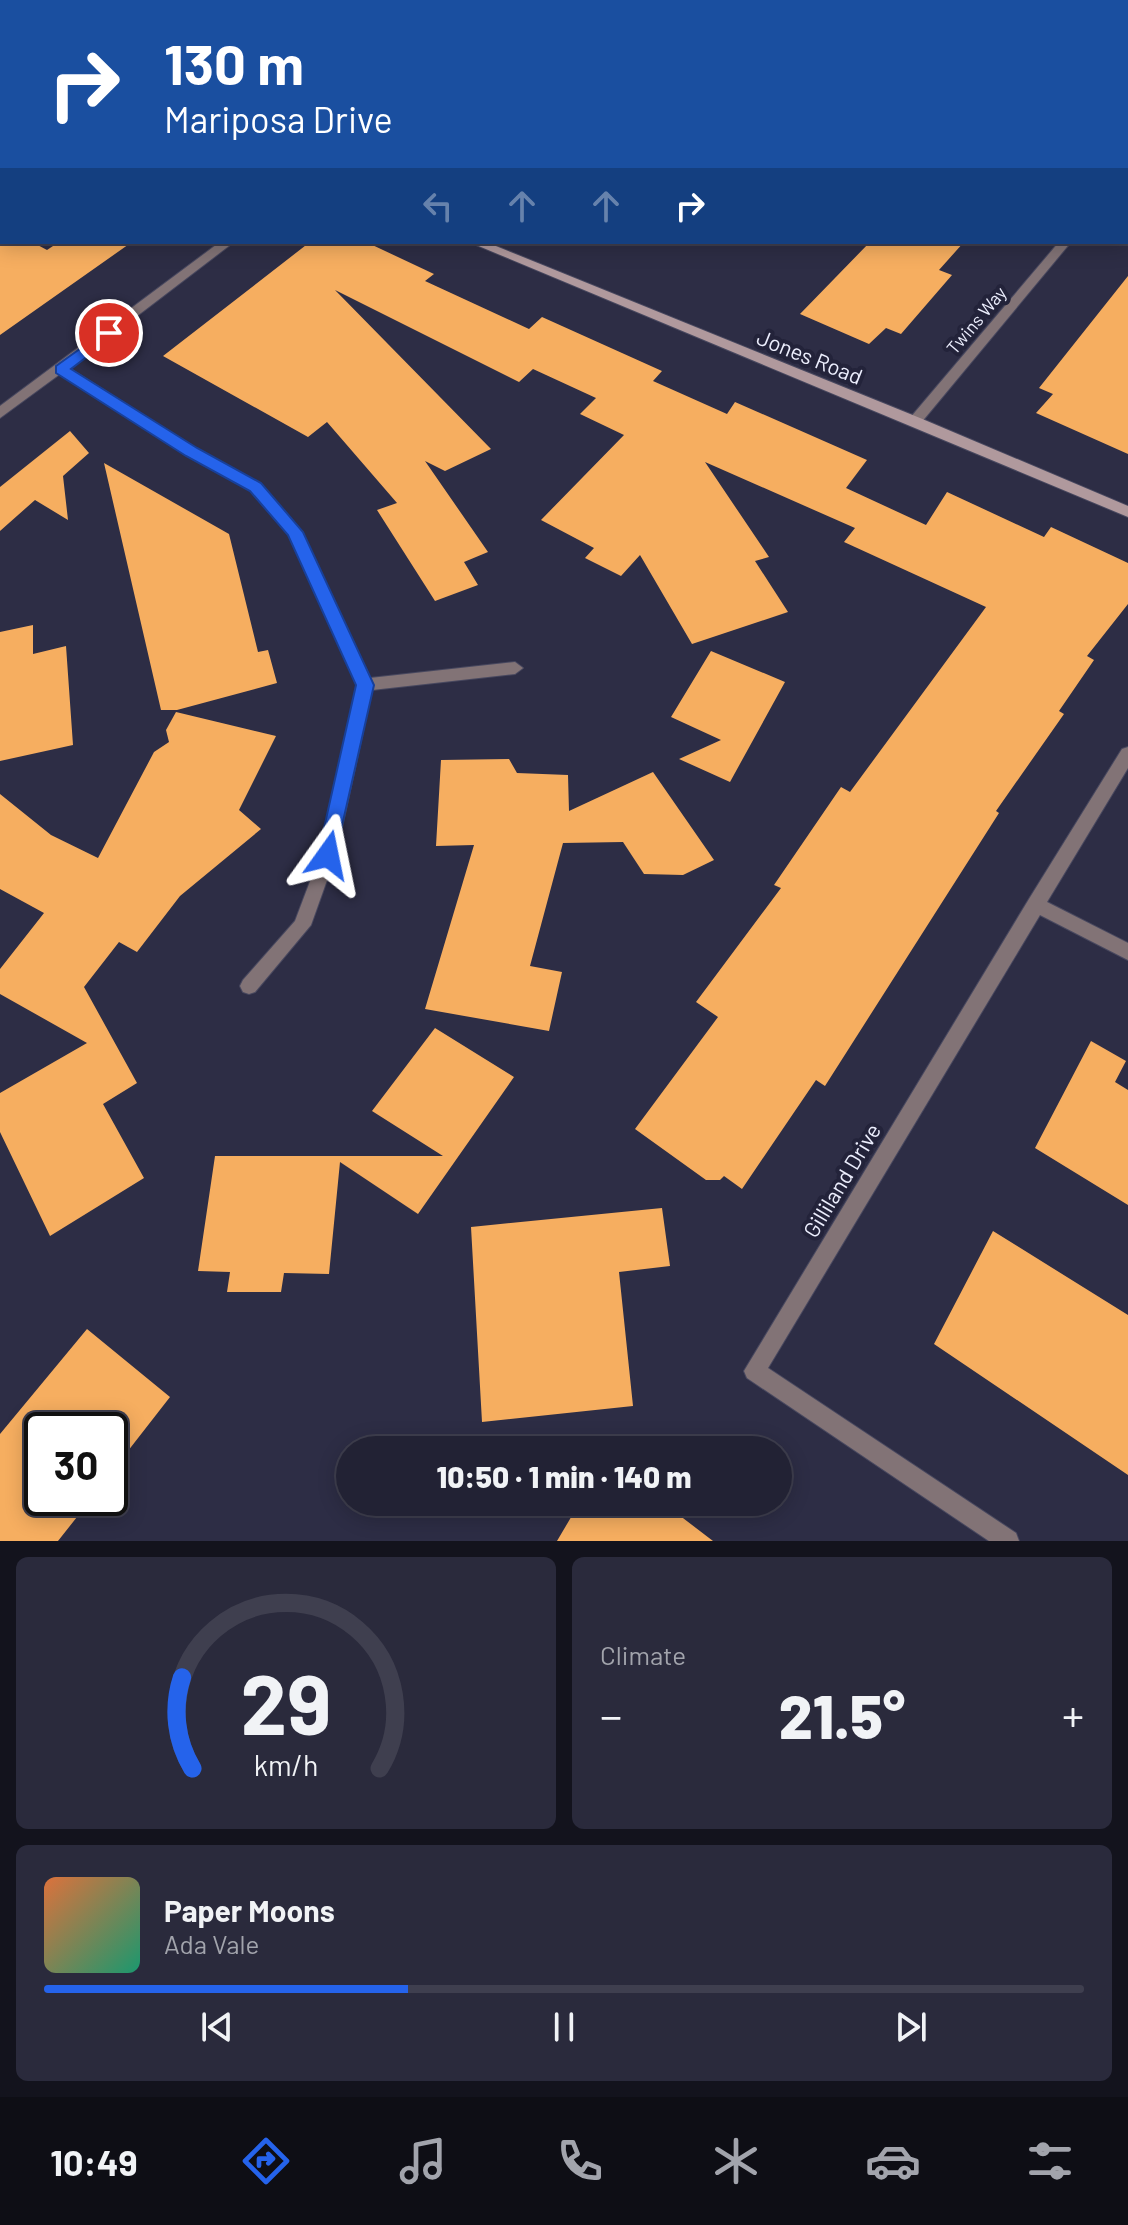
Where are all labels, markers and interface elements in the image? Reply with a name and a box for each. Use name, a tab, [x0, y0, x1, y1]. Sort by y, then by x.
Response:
text: 130 m	[164, 29, 304, 96]
icon: right	[32, 32, 136, 136]
text: Mariposa Drive	[164, 97, 393, 140]
icon: left	[416, 184, 460, 228]
icon: ahead	[500, 184, 544, 228]
icon: ahead	[584, 184, 628, 228]
icon: right	[668, 184, 712, 228]
street label: Twins Way	[941, 282, 1011, 358]
pin	[75, 299, 143, 367]
icon: arrive	[87, 311, 131, 355]
street label: Jones Road	[753, 323, 867, 389]
position arrow	[286, 813, 370, 897]
street label: Gilliland Drive	[797, 1118, 885, 1242]
speed limit sign: 30	[24, 1412, 128, 1516]
text: 10:50 · 1 min · 140 m	[437, 1458, 691, 1494]
text: Climate	[600, 1639, 686, 1670]
text: 29	[241, 1652, 331, 1752]
text: 21.5°	[779, 1679, 905, 1751]
text: −	[600, 1688, 622, 1741]
text: +	[1062, 1688, 1084, 1741]
text: km/h	[254, 1747, 318, 1782]
text: Paper Moons	[164, 1892, 335, 1928]
text: Ada Vale	[164, 1928, 259, 1959]
icon: previous	[195, 2005, 239, 2049]
icon: pause	[542, 2005, 586, 2049]
icon: next	[889, 2005, 933, 2049]
icon: directions	[238, 2133, 294, 2189]
icon: music	[395, 2133, 451, 2189]
icon: phone	[552, 2133, 608, 2189]
icon: climate	[708, 2133, 764, 2189]
icon: car	[865, 2133, 921, 2189]
icon: filters	[1022, 2133, 1078, 2189]
text: 10:49	[50, 2140, 138, 2183]

